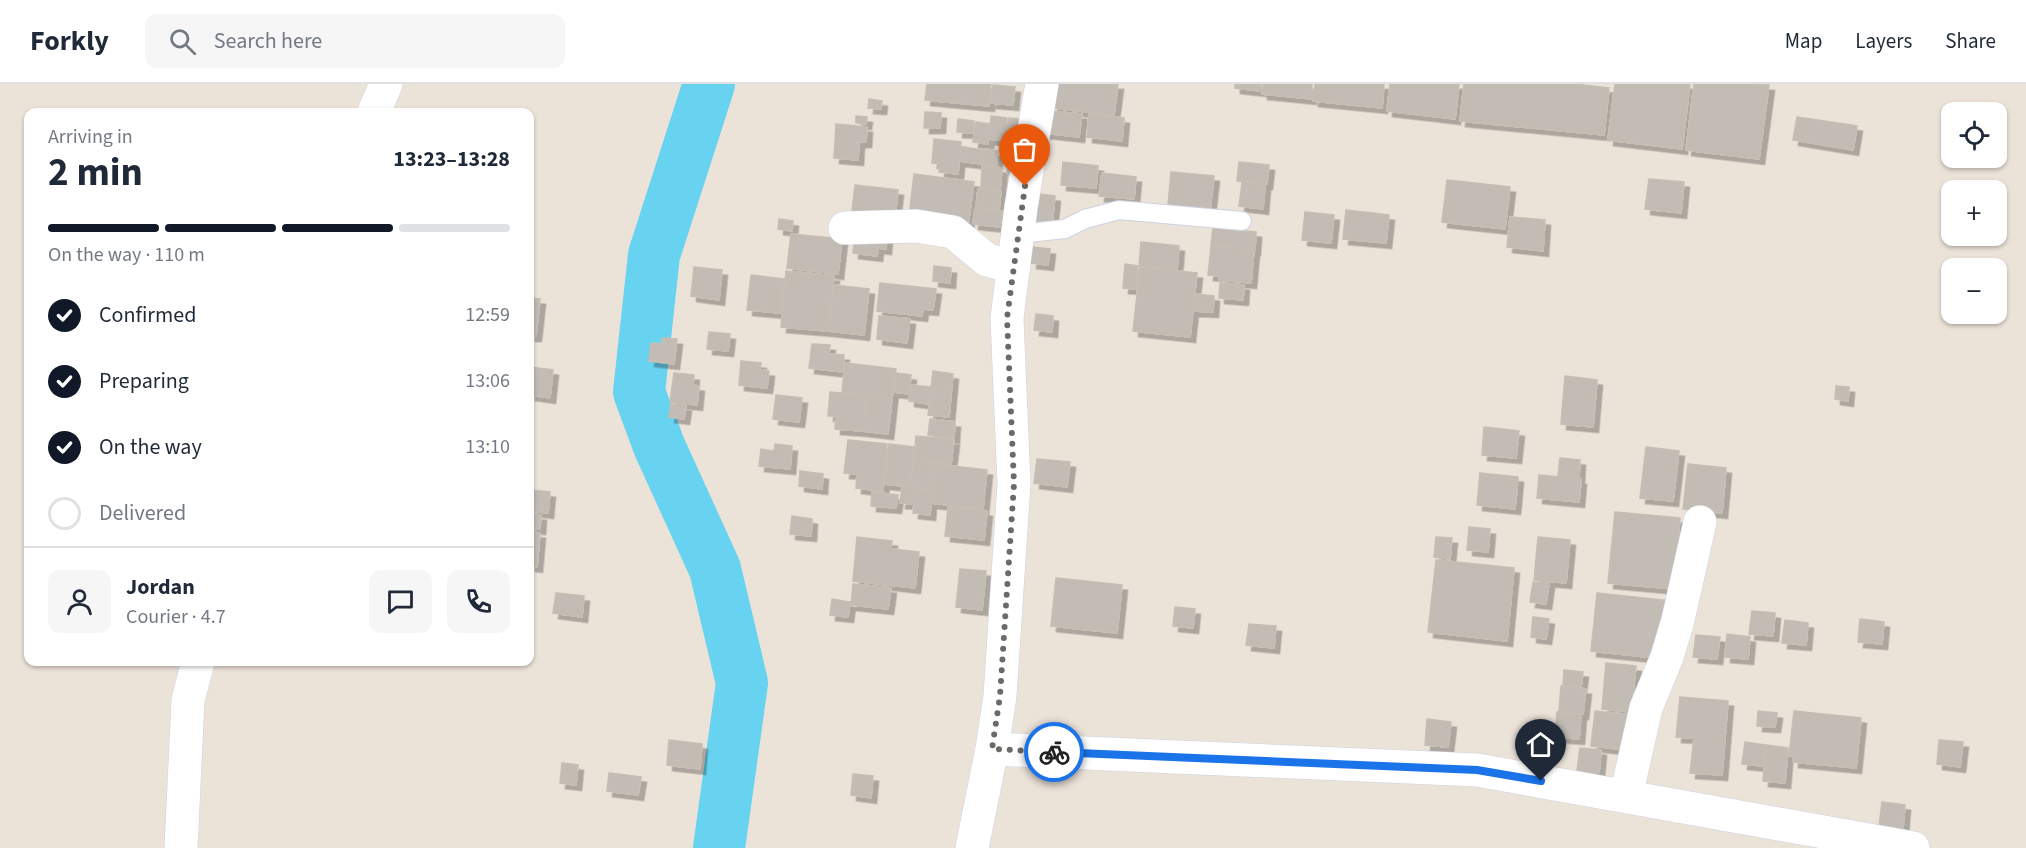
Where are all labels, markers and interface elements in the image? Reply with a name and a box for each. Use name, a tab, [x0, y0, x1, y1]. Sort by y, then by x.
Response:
search box	[145, 14, 565, 68]
text: Forkly	[30, 21, 109, 61]
icon: search	[166, 25, 199, 58]
text: Search here	[214, 25, 322, 57]
text: Map	[1785, 26, 1822, 56]
text: Layers	[1855, 26, 1912, 56]
text: Share	[1945, 26, 1996, 56]
map controls	[1941, 102, 2007, 324]
button: locate	[1941, 102, 2007, 168]
text: Arriving in	[48, 123, 133, 151]
pin	[999, 124, 1050, 186]
icon: bag	[1008, 133, 1041, 166]
text: 13:23–13:28	[393, 143, 510, 175]
text: 2 min	[48, 145, 143, 201]
button: +	[1941, 180, 2007, 246]
text: On the way · 110 m	[48, 241, 205, 269]
button: −	[1941, 258, 2007, 324]
icon: check	[48, 299, 81, 332]
text: Confirmed	[99, 299, 196, 331]
text: 12:59	[465, 301, 510, 329]
icon: check	[48, 365, 81, 398]
text: Preparing	[99, 365, 189, 397]
text: 13:06	[465, 367, 510, 395]
icon: check	[48, 431, 81, 464]
text: On the way	[99, 431, 202, 463]
text: 13:10	[465, 433, 510, 461]
text: Delivered	[99, 497, 186, 529]
button: person	[48, 570, 111, 633]
button: chat	[369, 570, 432, 633]
button: phone	[447, 570, 510, 633]
text: Jordan	[126, 571, 195, 603]
text: Courier · 4.7	[126, 603, 226, 631]
pin	[1515, 719, 1566, 781]
courier	[1024, 722, 1084, 782]
icon: home	[1524, 728, 1557, 761]
icon: bike	[1038, 736, 1071, 769]

